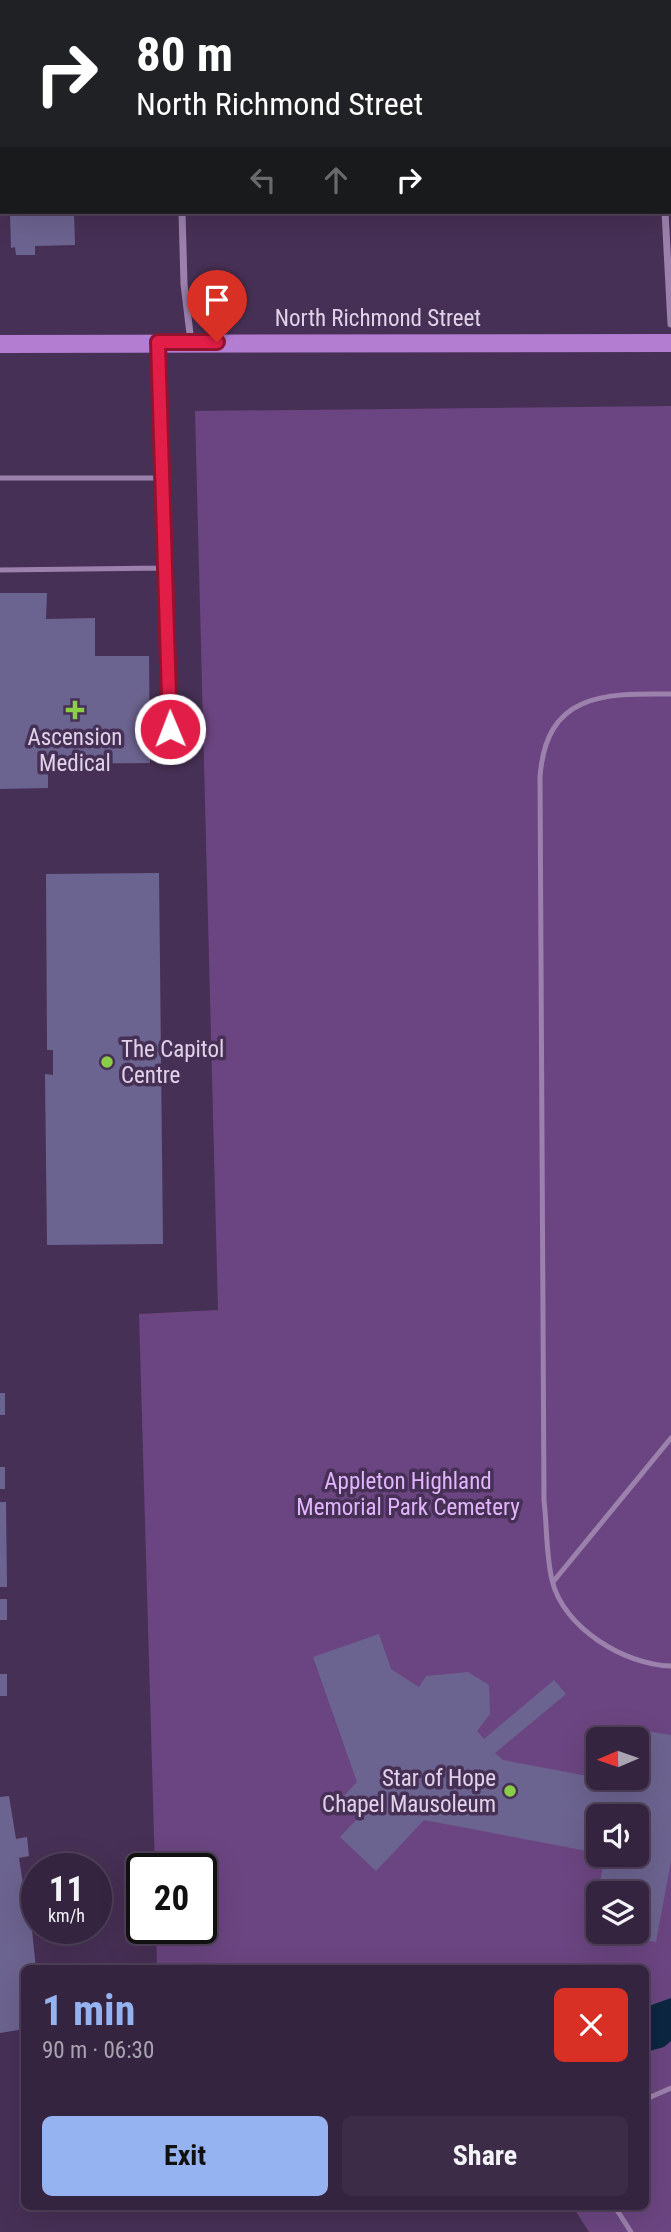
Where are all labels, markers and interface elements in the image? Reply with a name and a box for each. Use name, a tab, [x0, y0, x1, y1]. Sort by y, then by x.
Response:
text: 80 m	[136, 26, 233, 83]
icon: right	[21, 28, 112, 119]
text: North Richmond Street	[136, 85, 423, 123]
icon: left	[244, 161, 282, 199]
icon: ahead	[317, 161, 355, 199]
icon: right	[390, 161, 428, 199]
pin	[187, 270, 247, 342]
icon: arrive	[198, 281, 236, 319]
street label: North Richmond Street	[275, 305, 481, 332]
position arrow	[133, 692, 207, 766]
marker: Ascension Medical	[65, 700, 85, 720]
place label: Ascension Medical	[28, 724, 122, 777]
place label: The Capitol Centre	[121, 1036, 224, 1089]
marker: The Capitol Centre	[99, 1054, 115, 1070]
park label: Appleton Highland Memorial Park Cemetery	[296, 1468, 520, 1521]
north arrow	[586, 1727, 649, 1790]
map controls	[586, 1727, 649, 1944]
place label: Star of Hope Chapel Mausoleum	[322, 1765, 496, 1818]
marker: Star of Hope Chapel Mausoleum	[502, 1783, 518, 1799]
button: sound	[586, 1804, 649, 1867]
speed limit sign: 20	[126, 1853, 217, 1944]
text: 11	[49, 1869, 84, 1910]
button: layers	[586, 1881, 649, 1944]
text: km/h	[48, 1905, 85, 1926]
text: 1 min	[42, 1986, 135, 2035]
button: close	[554, 1988, 628, 2062]
text: 90 m · 06:30	[42, 2037, 154, 2064]
button: Exit	[42, 2116, 328, 2196]
button: Share	[342, 2116, 628, 2196]

